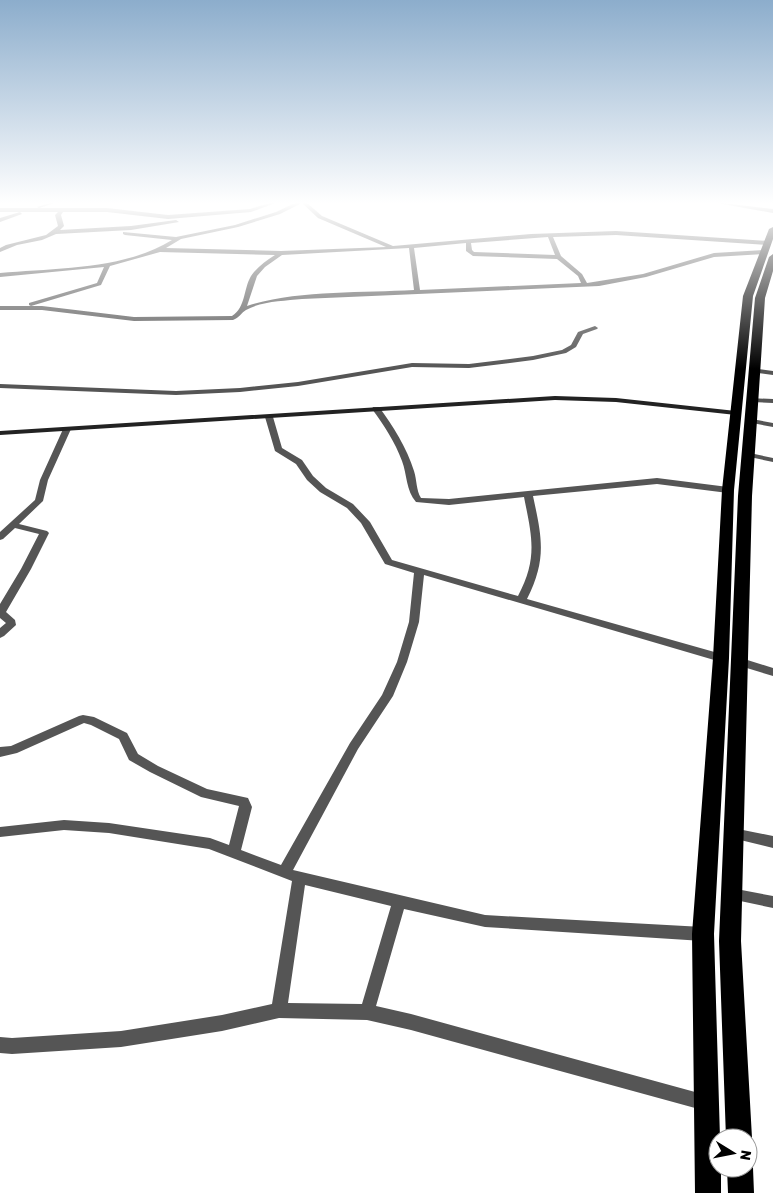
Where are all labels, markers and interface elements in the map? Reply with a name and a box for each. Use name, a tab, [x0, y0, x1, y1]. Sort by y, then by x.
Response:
north arrow	[708, 1128, 758, 1178]
text: N	[736, 1149, 755, 1162]

